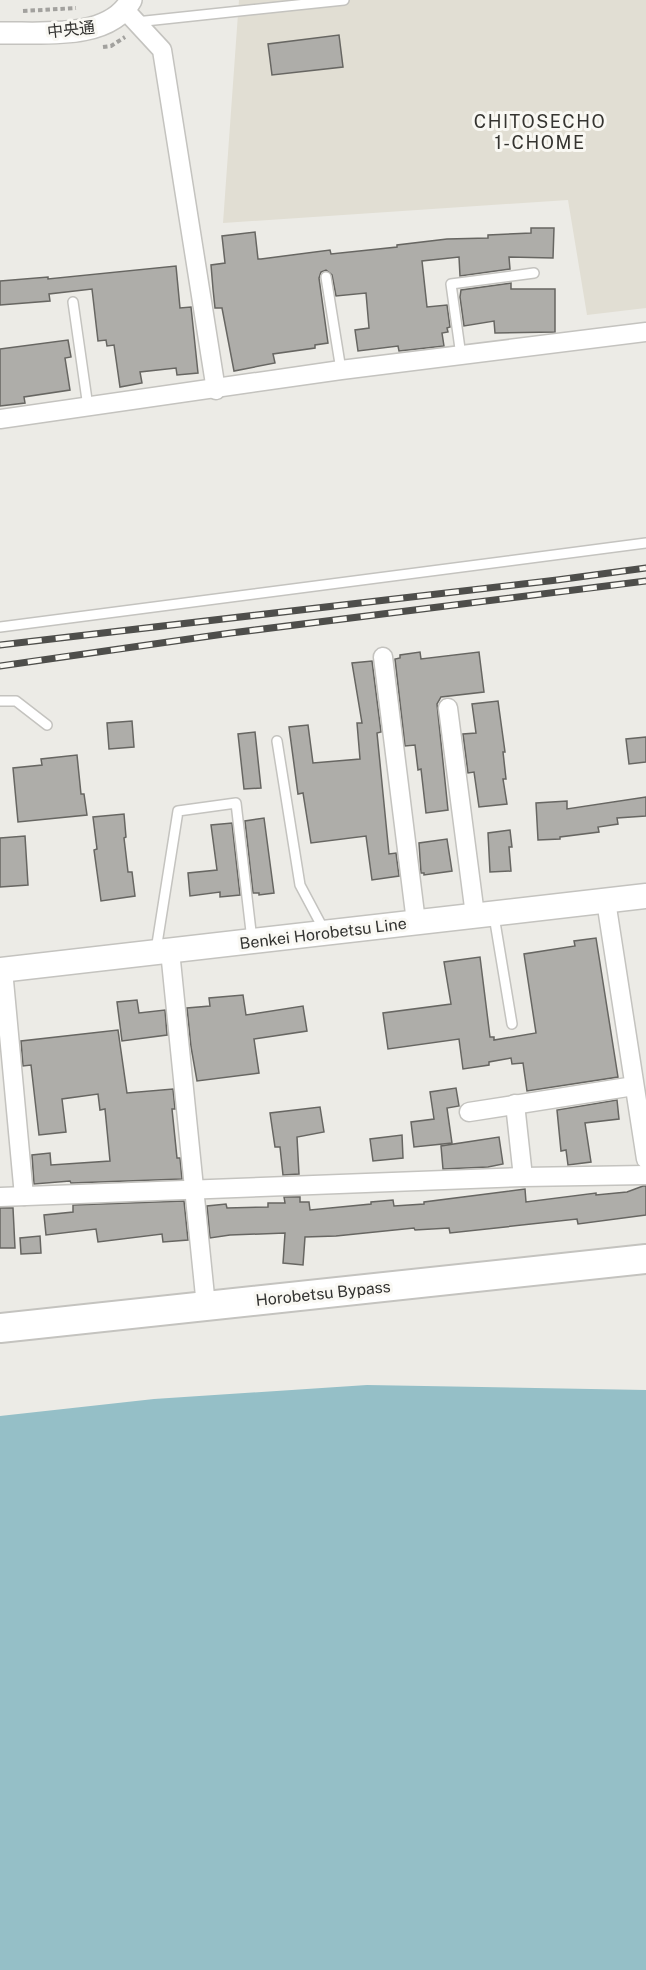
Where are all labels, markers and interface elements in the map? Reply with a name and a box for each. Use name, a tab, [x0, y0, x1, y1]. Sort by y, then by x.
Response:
street label: 中央通	[46, 18, 96, 41]
district label: CHITOSECHO 1-CHOME	[474, 111, 606, 153]
street label: Benkei Horobetsu Line	[238, 914, 408, 953]
street label: Horobetsu Bypass	[255, 1277, 392, 1310]

